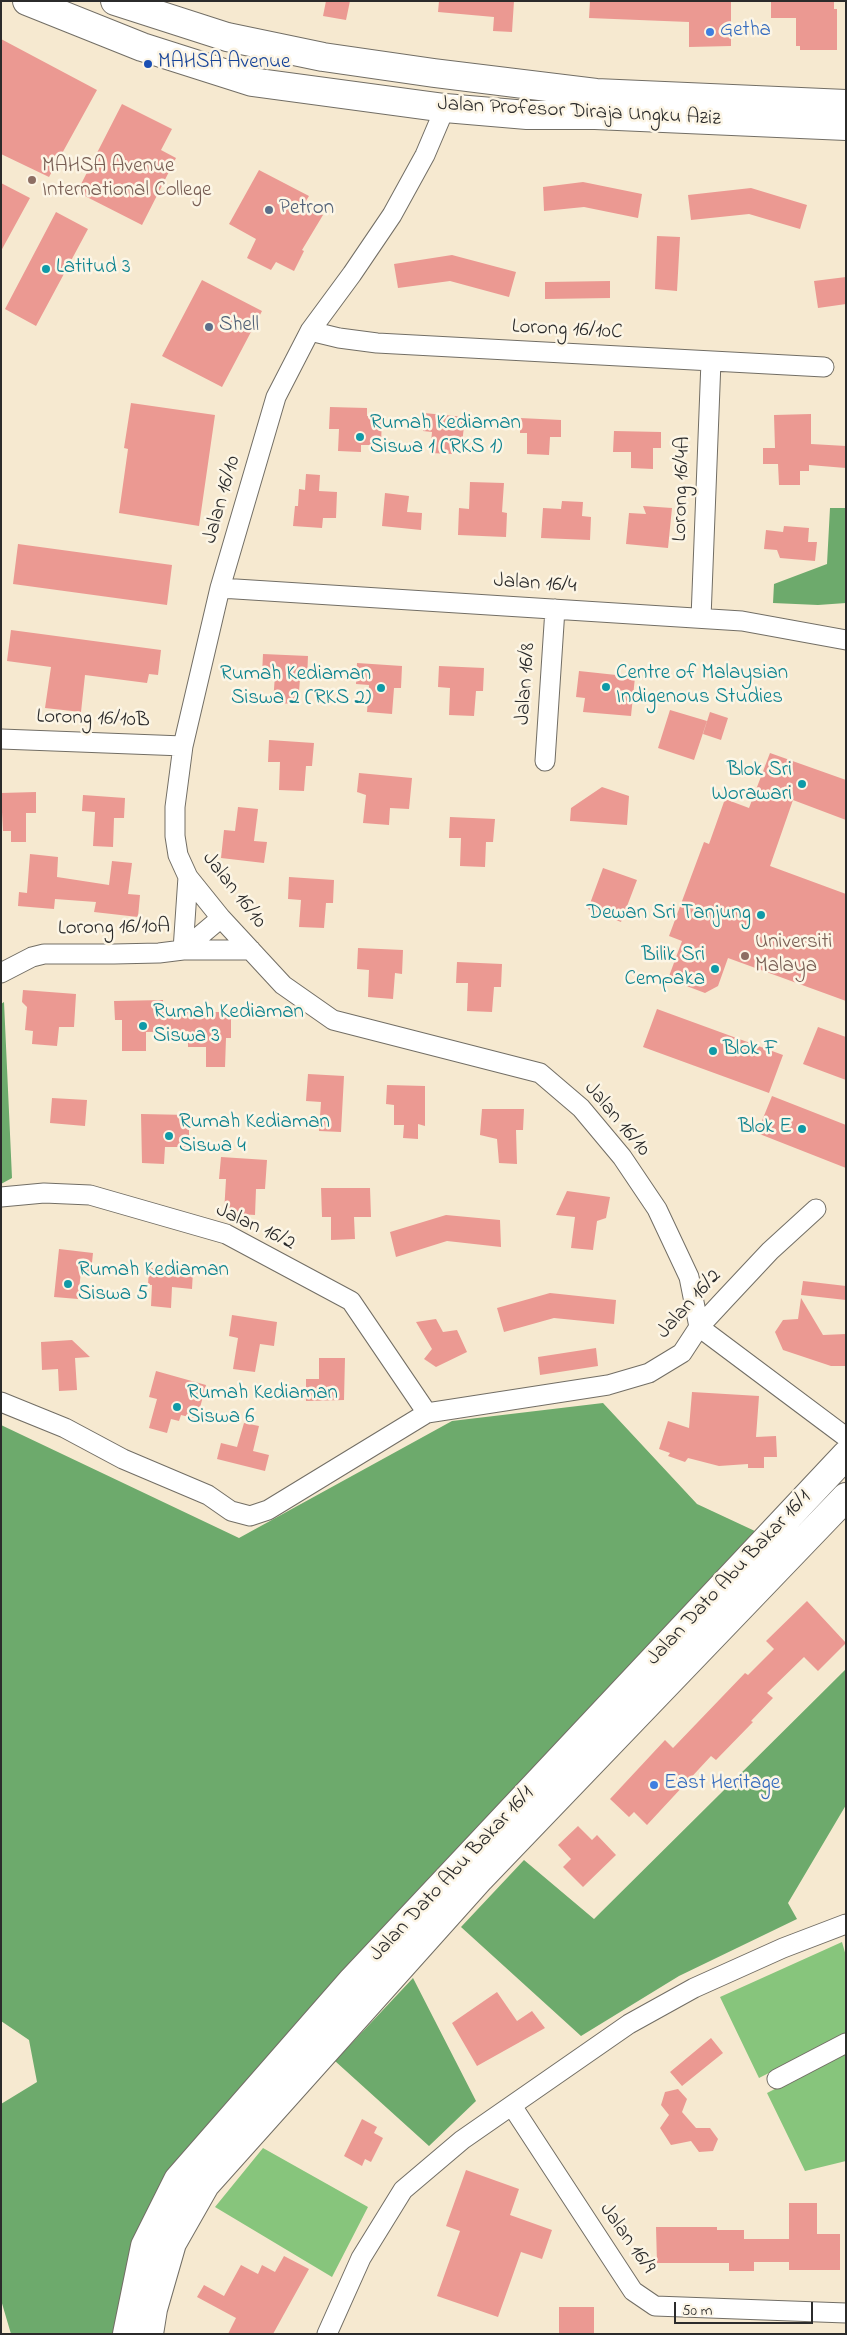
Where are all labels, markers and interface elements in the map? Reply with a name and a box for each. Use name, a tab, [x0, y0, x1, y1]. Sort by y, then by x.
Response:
place label: Getha	[720, 19, 771, 45]
marker: Getha	[704, 26, 716, 38]
place label: MAHSA Avenue	[158, 51, 290, 77]
marker: MAHSA Avenue	[142, 58, 154, 70]
street label: Jalan Profesor Diraja Ungku Aziz	[437, 93, 721, 133]
place label: MAHSA Avenue International College	[42, 155, 211, 205]
marker: MAHSA Avenue International College	[26, 174, 38, 186]
place label: Petron	[279, 197, 334, 223]
marker: Petron	[263, 204, 275, 216]
place label: Latitud 3	[56, 256, 131, 282]
marker: Latitud 3	[40, 263, 52, 275]
place label: Shell	[219, 314, 259, 340]
street label: Lorong 16/10C	[511, 316, 623, 346]
marker: Shell	[203, 321, 215, 333]
place label: Rumah Kediaman Siswa 1 (RKS 1)	[370, 412, 521, 462]
marker: Rumah Kediaman Siswa 1 (RKS 1)	[354, 431, 366, 443]
street label: Lorong 16/4A	[669, 436, 697, 542]
street label: Jalan 16/10	[198, 453, 248, 547]
street label: Jalan 16/4	[493, 570, 577, 600]
street label: Jalan 16/8	[512, 642, 542, 726]
place label: Centre of Malaysian Indigenous Studies	[616, 662, 788, 712]
place label: Rumah Kediaman Siswa 2 (RKS 2)	[220, 663, 371, 713]
marker: Centre of Malaysian Indigenous Studies	[600, 681, 612, 693]
marker: Rumah Kediaman Siswa 2 (RKS 2)	[375, 682, 387, 694]
street label: Lorong 16/10B	[36, 705, 150, 735]
place label: Blok Sri Worawari	[712, 759, 792, 809]
marker: Blok Sri Worawari	[796, 778, 808, 790]
street label: Jalan 16/10	[195, 848, 271, 934]
place label: Dewan Sri Tanjung	[587, 902, 751, 928]
marker: Dewan Sri Tanjung	[755, 909, 767, 921]
street label: Lorong 16/10A	[58, 915, 170, 943]
place label: Universiti Malaya	[755, 931, 832, 981]
place label: Bilik Sri Cempaka	[624, 944, 705, 994]
marker: Universiti Malaya	[739, 950, 751, 962]
marker: Bilik Sri Cempaka	[709, 963, 721, 975]
place label: Rumah Kediaman Siswa 3	[153, 1001, 304, 1051]
marker: Rumah Kediaman Siswa 3	[137, 1020, 149, 1032]
place label: Blok F	[723, 1038, 778, 1064]
marker: Blok F	[707, 1045, 719, 1057]
street label: Jalan 16/10	[577, 1077, 655, 1163]
place label: Rumah Kediaman Siswa 4	[179, 1111, 330, 1161]
place label: Blok E	[738, 1116, 792, 1142]
marker: Blok E	[796, 1123, 808, 1135]
marker: Rumah Kediaman Siswa 4	[163, 1130, 175, 1142]
street label: Jalan 16/2	[211, 1199, 299, 1257]
place label: Rumah Kediaman Siswa 5	[78, 1259, 229, 1309]
street label: Jalan 16/2	[652, 1265, 728, 1345]
marker: Rumah Kediaman Siswa 5	[62, 1278, 74, 1290]
place label: Rumah Kediaman Siswa 6	[187, 1382, 338, 1432]
marker: Rumah Kediaman Siswa 6	[171, 1401, 183, 1413]
street label: Jalan Dato Abu Bakar 16/1	[642, 1486, 818, 1672]
place label: East Heritage	[664, 1772, 780, 1798]
marker: East Heritage	[648, 1779, 660, 1791]
street label: Jalan Dato Abu Bakar 16/1	[365, 1782, 541, 1968]
street label: Jalan 16/9	[593, 2199, 659, 2279]
scale bar	[677, 2292, 816, 2324]
text: 50 m	[682, 2300, 712, 2322]

